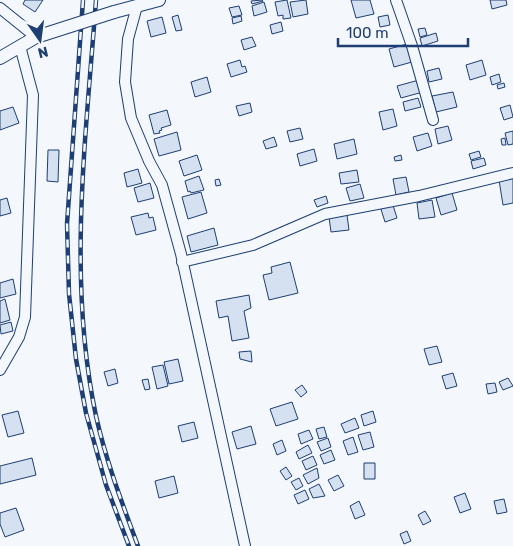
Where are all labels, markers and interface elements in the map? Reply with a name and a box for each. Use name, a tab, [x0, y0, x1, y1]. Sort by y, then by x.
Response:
north arrow	[15, 15, 65, 65]
scale bar	[338, 15, 468, 47]
text: 100 m	[346, 24, 388, 42]
text: N	[36, 43, 50, 62]

